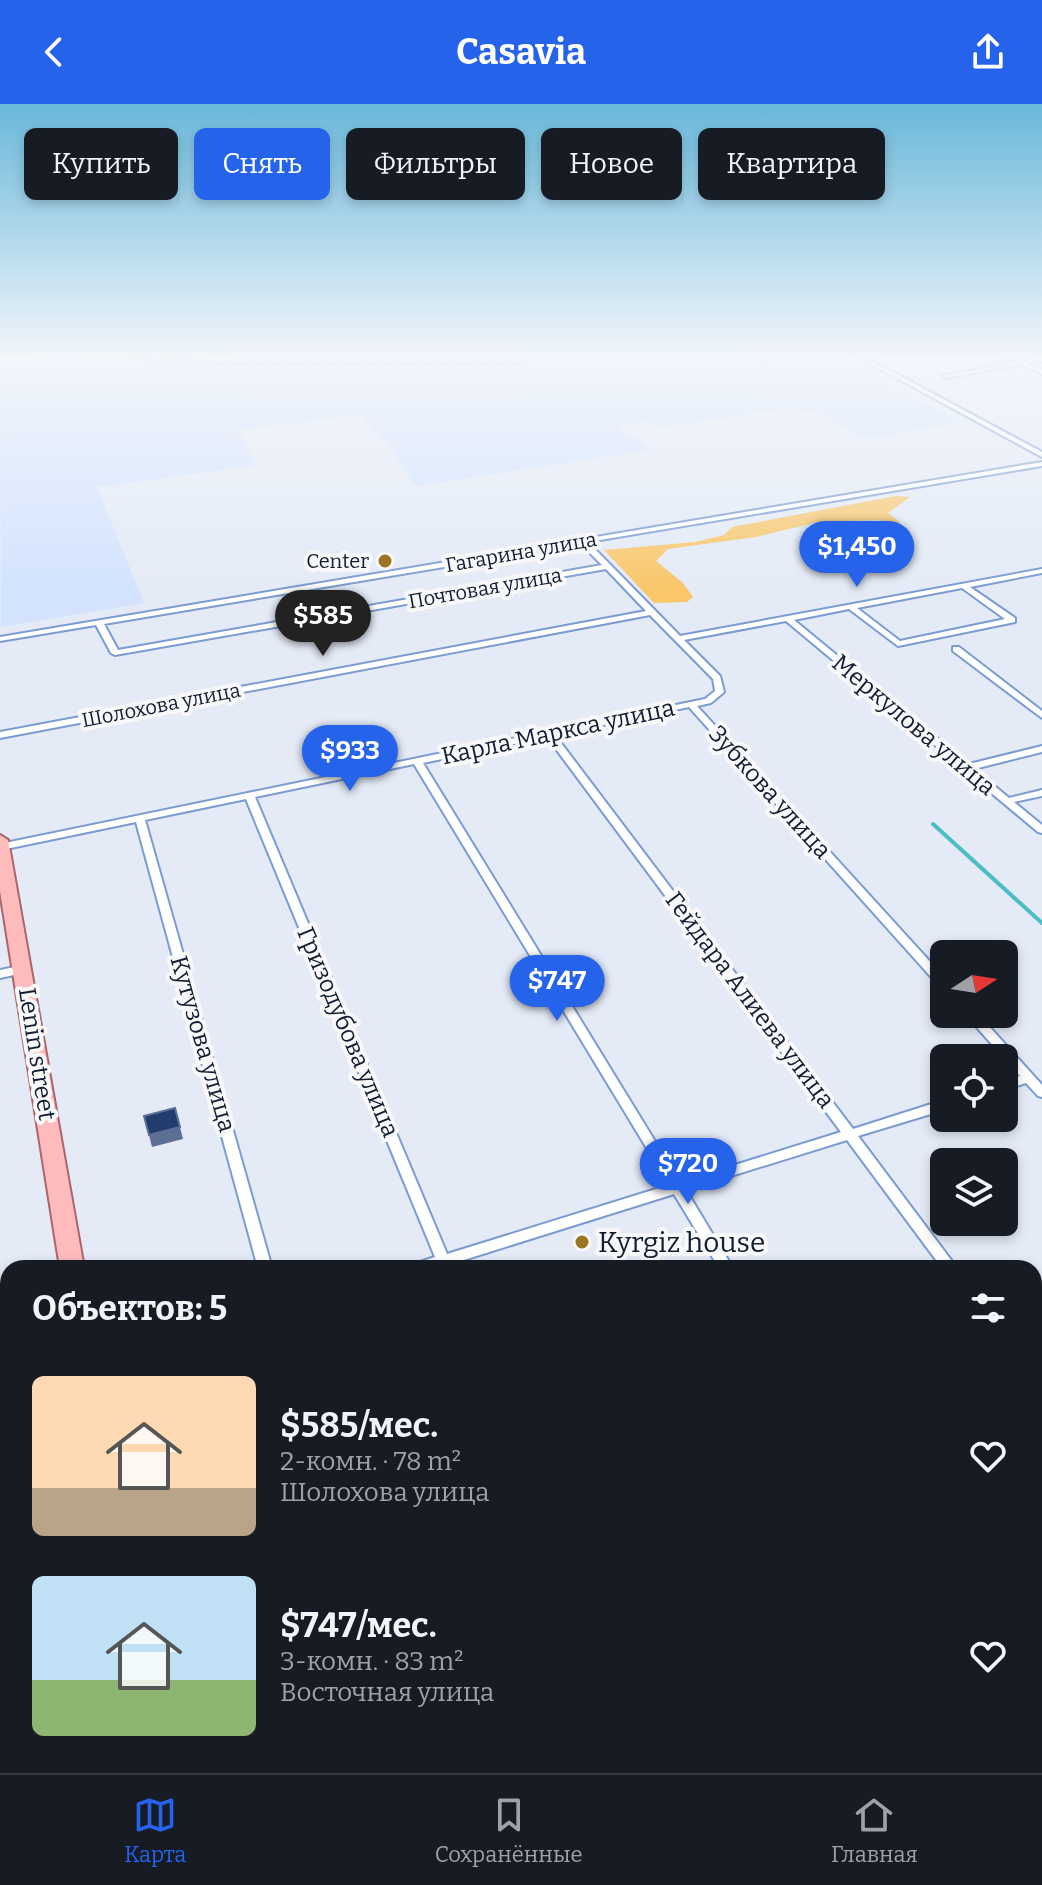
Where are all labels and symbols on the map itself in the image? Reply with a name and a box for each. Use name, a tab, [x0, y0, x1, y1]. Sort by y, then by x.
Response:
pin: $1,450	[792, 521, 922, 589]
street label: Гагарина улица	[444, 527, 598, 577]
place label: Center	[306, 549, 369, 573]
marker: Center	[376, 552, 394, 570]
street label: Почтовая улица	[406, 563, 564, 613]
pin: $585	[276, 590, 370, 658]
street label: Меркулова улица	[827, 649, 1001, 801]
street label: Шолохова улица	[80, 678, 242, 732]
street label: Карла Маркса улица	[439, 694, 677, 770]
street label: Зубкова улица	[703, 720, 837, 864]
pin: $933	[303, 725, 397, 793]
street label: Гейдара Алиева улица	[660, 886, 840, 1114]
street label: Гризодубова улица	[291, 923, 405, 1141]
north arrow	[930, 940, 1018, 1028]
street label: Кутузова улица	[164, 953, 242, 1135]
pin: $747	[510, 955, 604, 1023]
street label: Lenin street	[13, 986, 61, 1122]
pin: $720	[641, 1138, 735, 1206]
place label: Kyrgiz house	[598, 1226, 765, 1259]
marker: Kyrgiz house	[573, 1233, 591, 1251]

